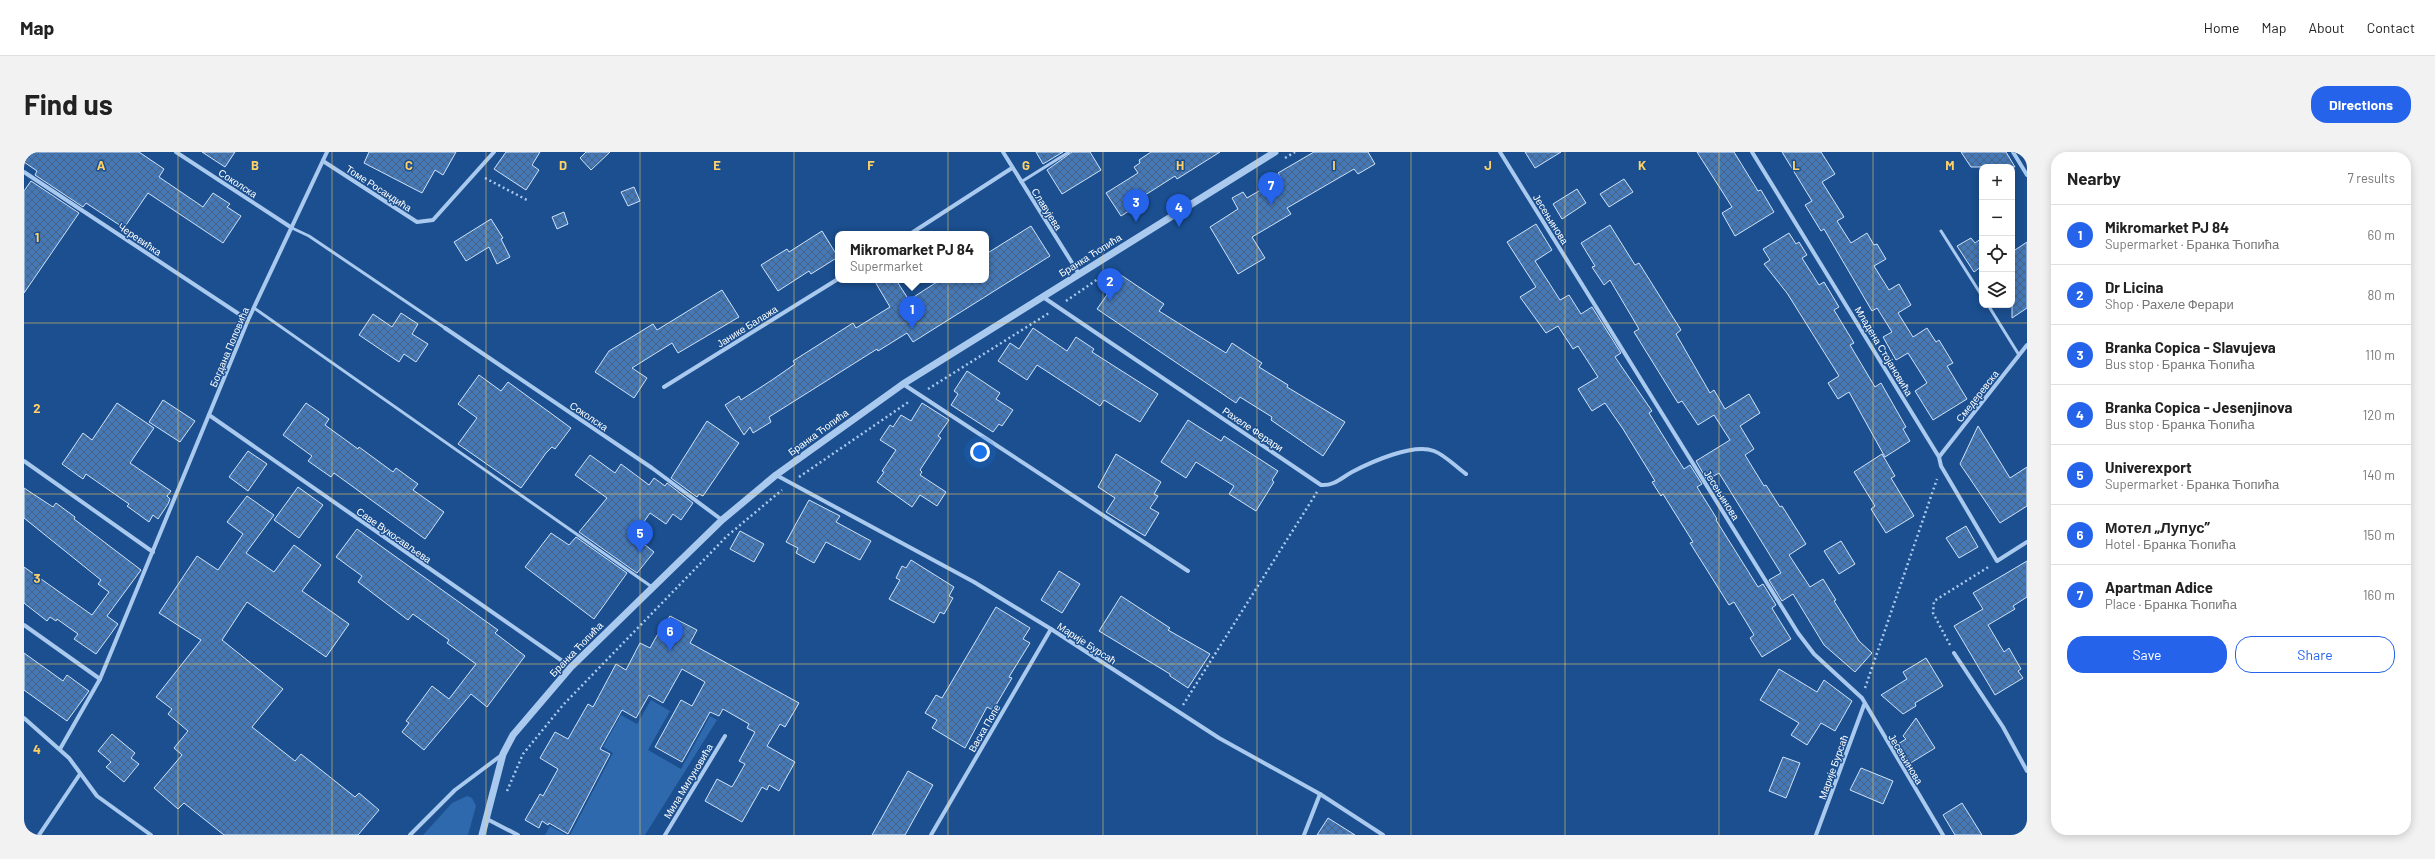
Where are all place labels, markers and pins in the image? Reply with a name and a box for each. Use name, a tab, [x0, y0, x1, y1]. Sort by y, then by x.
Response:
pin: 7	[1258, 172, 1284, 205]
pin: 3	[1123, 189, 1149, 222]
pin: 4	[1166, 194, 1192, 227]
pin: 2	[1097, 268, 1123, 301]
pin: 1	[899, 296, 925, 329]
pin: 5	[627, 520, 653, 553]
pin: 6	[657, 618, 683, 651]

